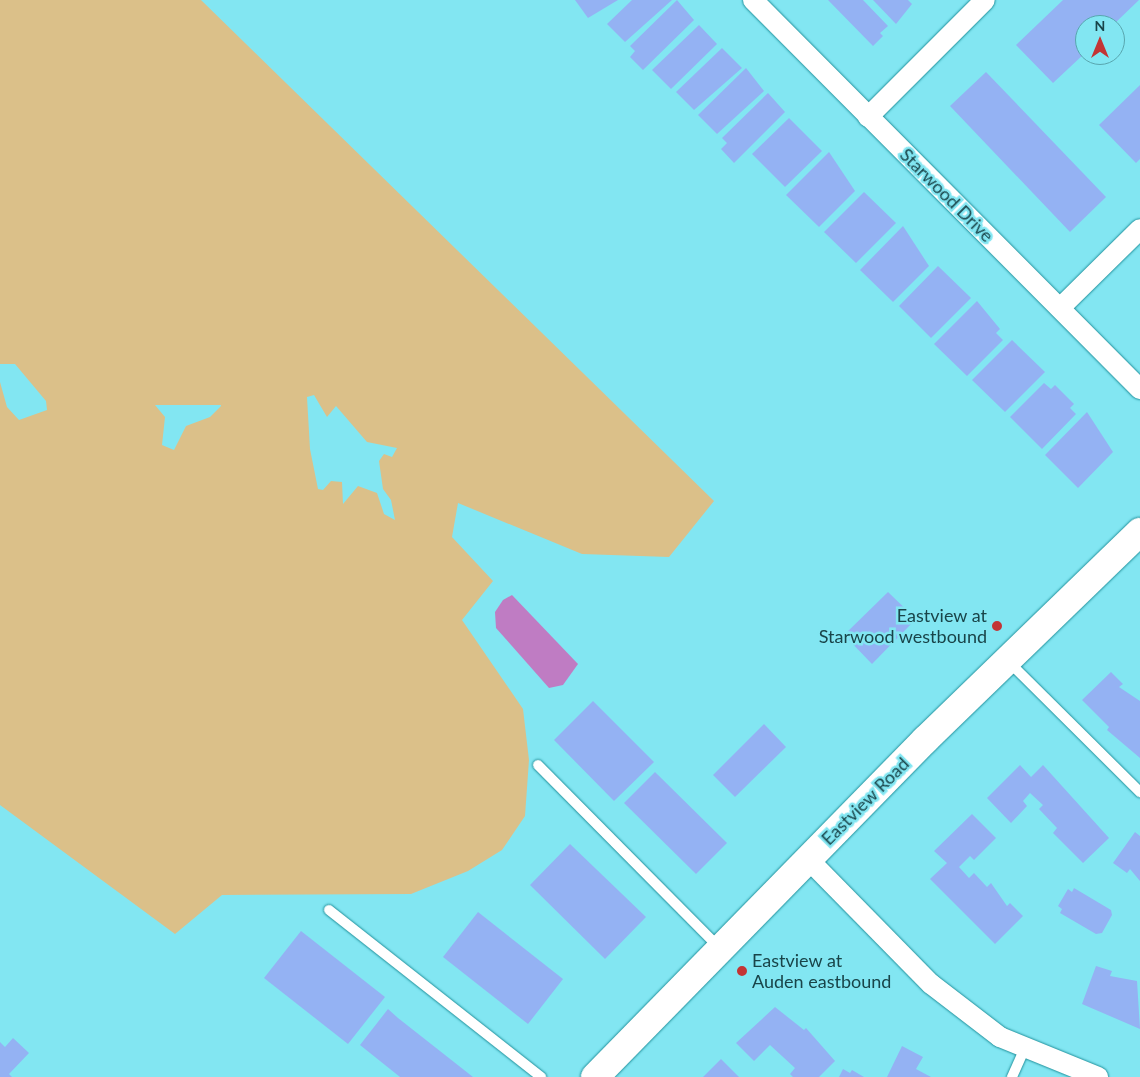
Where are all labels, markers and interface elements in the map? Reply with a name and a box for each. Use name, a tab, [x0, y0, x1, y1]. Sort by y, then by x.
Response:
north arrow	[1075, 15, 1125, 65]
text: N	[1095, 17, 1105, 34]
street label: Starwood Drive	[896, 144, 998, 246]
place label: Eastview at Starwood westbound	[818, 605, 987, 648]
marker: Eastview at Starwood westbound	[991, 620, 1003, 632]
street label: Eastview Road	[817, 753, 913, 849]
place label: Eastview at Auden eastbound	[752, 950, 891, 992]
marker: Eastview at Auden eastbound	[736, 965, 748, 977]

